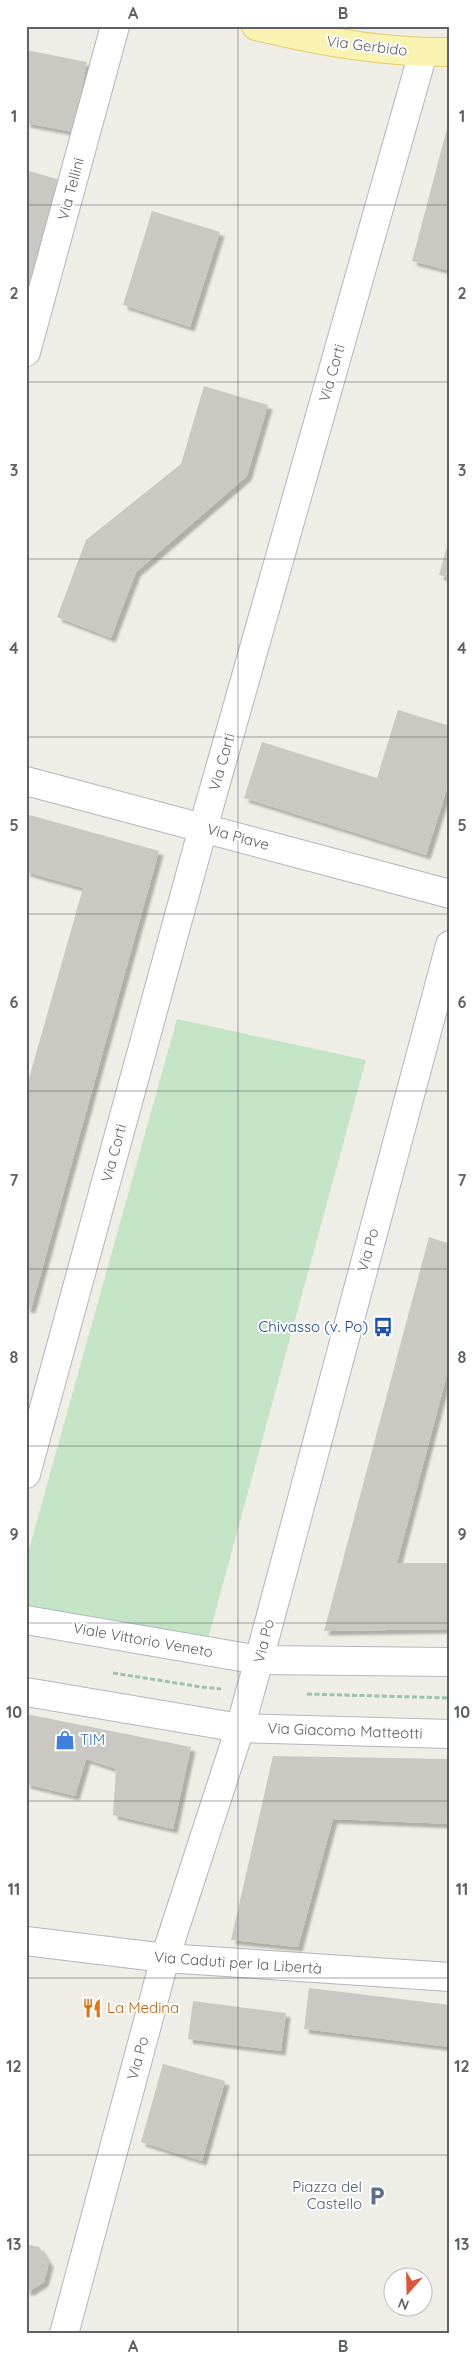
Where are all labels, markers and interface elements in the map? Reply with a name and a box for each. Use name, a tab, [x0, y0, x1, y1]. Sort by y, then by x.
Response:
text: A	[128, 3, 139, 23]
text: B	[338, 3, 348, 23]
street label: Via Gerbido	[325, 31, 409, 60]
text: 1	[11, 106, 17, 126]
text: 1	[459, 106, 465, 126]
street label: Via Tellini	[53, 155, 88, 222]
text: 2	[9, 283, 19, 303]
text: 2	[457, 283, 467, 303]
street label: Via Corti	[314, 342, 349, 404]
text: 3	[10, 460, 18, 480]
text: 3	[458, 460, 466, 480]
text: 4	[9, 638, 19, 658]
text: 4	[457, 638, 467, 658]
street label: Via Corti	[204, 731, 239, 793]
text: 5	[9, 815, 19, 835]
text: 5	[457, 815, 467, 835]
street label: Via Piave	[205, 819, 271, 854]
text: 6	[10, 992, 19, 1012]
text: 6	[458, 992, 467, 1012]
street label: Via Corti	[97, 1122, 130, 1184]
text: 7	[10, 1170, 19, 1190]
text: 7	[458, 1170, 467, 1190]
street label: Via Po	[353, 1226, 382, 1274]
bus stop icon: Chivasso (v. Po)	[372, 1316, 394, 1338]
place label: Chivasso (v. Po)	[258, 1317, 368, 1336]
text: 8	[10, 1347, 19, 1367]
text: 8	[458, 1347, 467, 1367]
text: 9	[9, 1524, 19, 1544]
text: 9	[457, 1524, 467, 1544]
street label: Via Po	[249, 1617, 278, 1665]
street label: Viale Vittorio Veneto	[72, 1618, 215, 1661]
text: 10	[6, 1702, 22, 1722]
text: 10	[454, 1702, 470, 1722]
street label: Via Giacomo Matteotti	[267, 1718, 423, 1743]
shop icon: TIM	[54, 1729, 76, 1751]
place label: TIM	[80, 1730, 105, 1749]
text: 11	[8, 1879, 20, 1899]
text: 11	[456, 1879, 468, 1899]
street label: Via Caduti per la Libertà	[153, 1947, 323, 1978]
restaurant icon: La Medina	[81, 1997, 103, 2019]
place label: La Medina	[107, 1998, 179, 2017]
street label: Via Po	[123, 2034, 152, 2082]
text: 12	[6, 2056, 22, 2076]
text: 12	[454, 2056, 470, 2076]
place label: Piazza del Castello	[292, 2177, 362, 2213]
parking icon: Piazza del Castello	[366, 2185, 388, 2207]
text: 13	[7, 2234, 21, 2254]
text: 13	[455, 2234, 469, 2254]
north arrow	[384, 2268, 434, 2318]
text: N	[396, 2294, 411, 2314]
text: A	[128, 2336, 139, 2356]
text: B	[338, 2336, 348, 2356]

